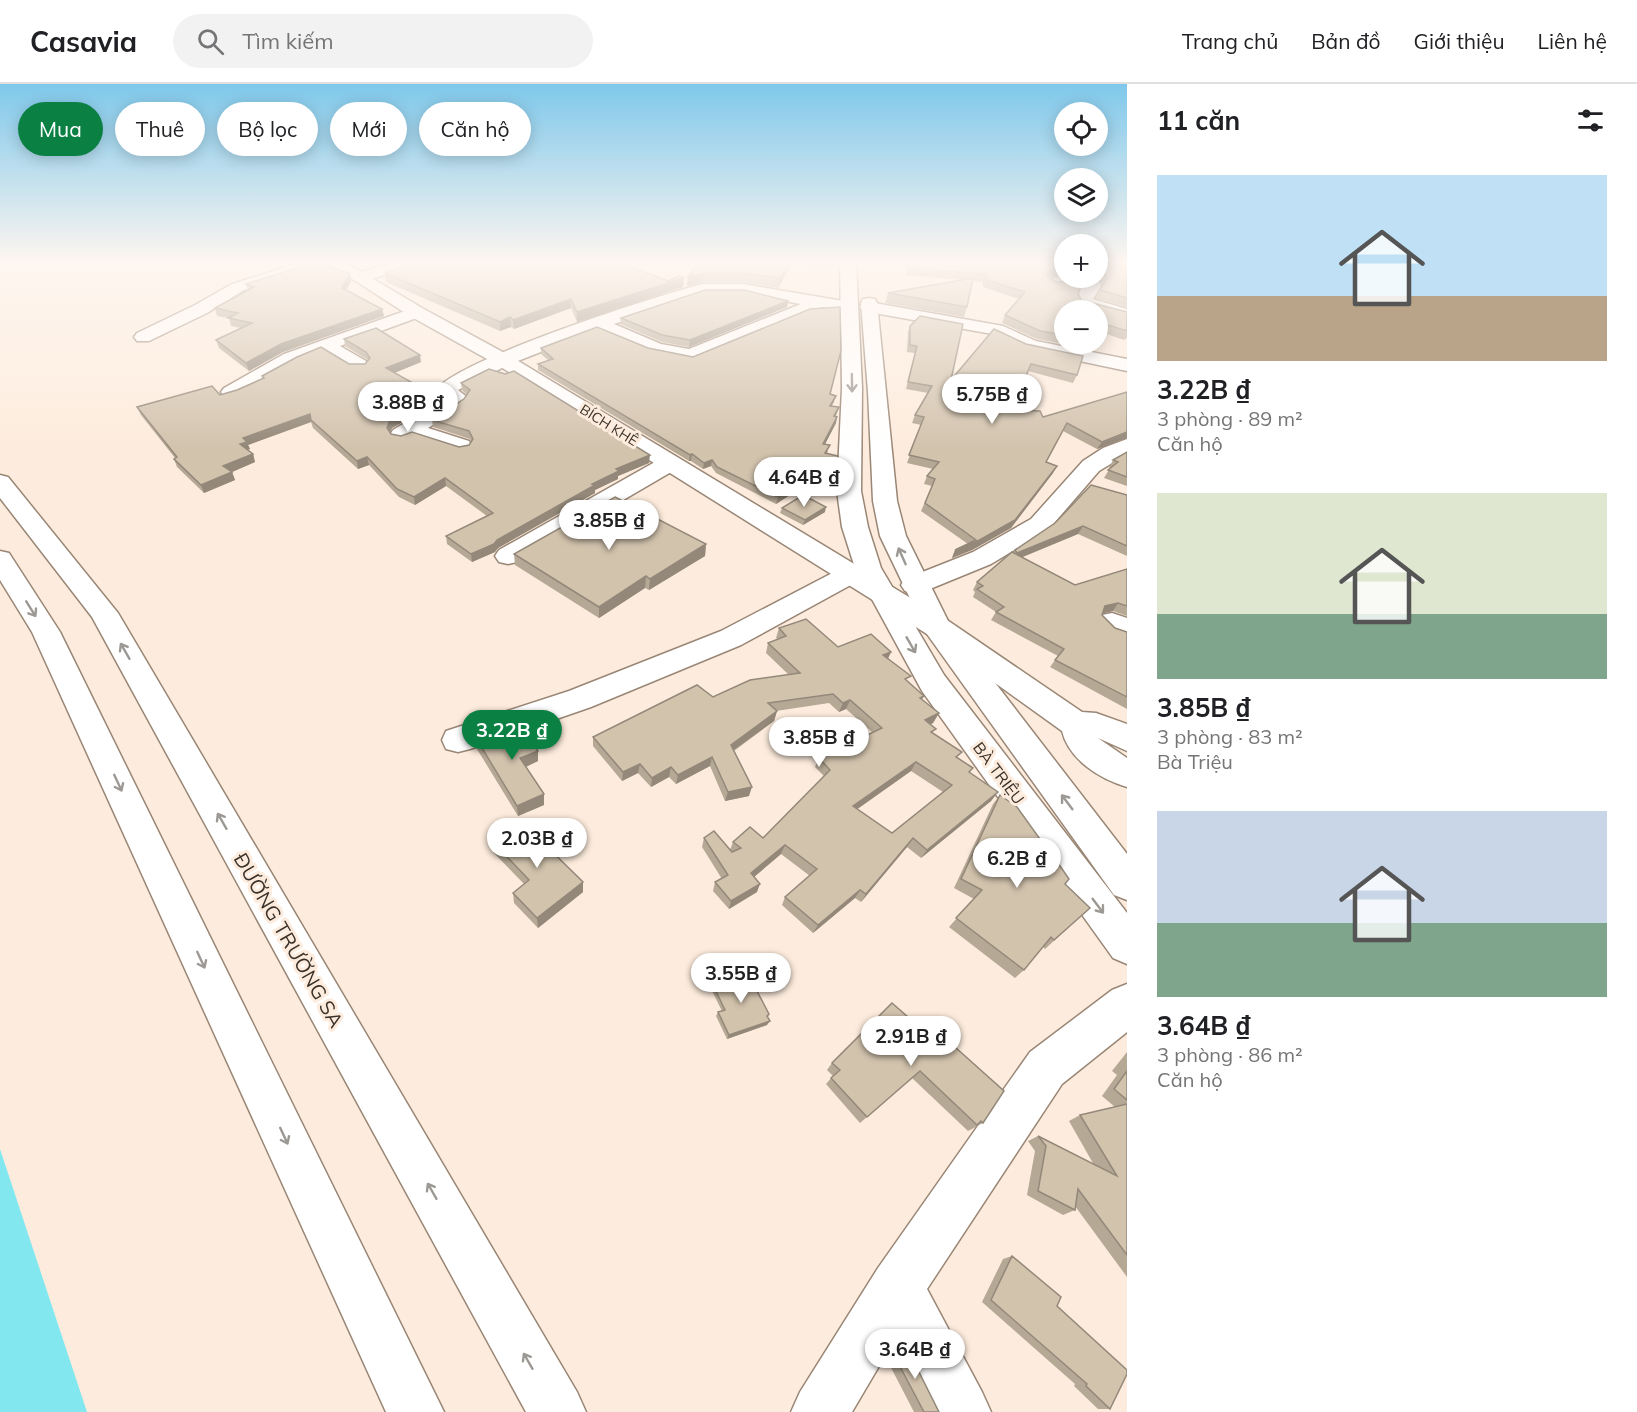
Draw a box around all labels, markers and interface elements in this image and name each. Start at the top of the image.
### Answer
search box [173,14,593,68]
text: Casavia [30,24,137,59]
icon: search [194,25,227,58]
text: Tìm kiếm [242,27,334,55]
text: Trang chủ [1182,28,1278,54]
text: Bản đồ [1311,28,1381,54]
text: Giới thiệu [1414,28,1505,54]
text: Liên hệ [1538,28,1607,54]
chip: Mua [18,102,103,156]
chip: Thuê [115,102,205,156]
chip: Bộ lọc [217,102,318,156]
chip: Mới [330,102,407,156]
chip: Căn hộ [419,102,531,156]
map controls [1054,102,1108,354]
button: locate [1054,102,1108,156]
text: 11 căn [1157,104,1240,137]
icon: filters [1574,104,1607,137]
button: layers [1054,168,1108,222]
icon: home [1328,214,1436,322]
button: + [1054,234,1108,288]
button: − [1054,300,1108,354]
one-way arrow [846,373,858,393]
text: 3.22B ₫ [1157,373,1251,406]
pin: 5.75B ₫ [937,374,1047,425]
text: 5.75B ₫ [956,381,1028,406]
pin: 3.88B ₫ [353,382,463,433]
text: 3.88B ₫ [372,389,444,414]
street label: BÍCH KHÊ [577,400,641,450]
text: 3 phòng · 89 m² [1157,406,1303,431]
text: Căn hộ [1157,431,1223,456]
pin: 4.64B ₫ [749,457,859,508]
text: 4.64B ₫ [768,464,840,489]
pin: 3.85B ₫ [554,500,664,551]
text: 3.85B ₫ [573,507,645,532]
icon: home [1328,532,1436,640]
one-way arrow [896,547,907,565]
one-way arrow [26,600,38,617]
one-way arrow [905,636,917,653]
one-way arrow [119,643,131,660]
text: 3.85B ₫ [1157,691,1251,724]
pin: 3.22B ₫ [457,710,567,761]
text: 3.22B ₫ [476,717,548,742]
pin: 3.85B ₫ [764,717,874,768]
text: 3.85B ₫ [783,724,855,749]
text: 3 phòng · 83 m² [1157,724,1303,749]
street label: BÀ TRIỆU [969,738,1029,808]
text: Bà Triệu [1157,749,1233,774]
one-way arrow [112,774,124,792]
one-way arrow [1061,795,1073,811]
one-way arrow [215,813,227,830]
pin: 2.03B ₫ [482,818,592,869]
text: 2.03B ₫ [501,825,573,850]
pin: 6.2B ₫ [968,838,1066,889]
text: 6.2B ₫ [987,845,1047,870]
street label: ĐƯỜNG TRƯỜNG SA [229,848,349,1032]
icon: home [1328,850,1436,958]
one-way arrow [1091,897,1104,913]
one-way arrow [195,950,207,968]
pin: 3.55B ₫ [686,953,796,1004]
text: 3.55B ₫ [705,960,777,985]
text: 3.64B ₫ [1157,1009,1251,1042]
pin: 2.91B ₫ [856,1016,966,1067]
text: 2.91B ₫ [875,1023,947,1048]
text: 3 phòng · 86 m² [1157,1042,1303,1067]
text: Căn hộ [1157,1067,1223,1092]
one-way arrow [279,1127,291,1145]
one-way arrow [425,1183,437,1200]
pin: 3.64B ₫ [860,1329,970,1380]
text: 3.64B ₫ [879,1336,951,1361]
one-way arrow [522,1353,534,1370]

